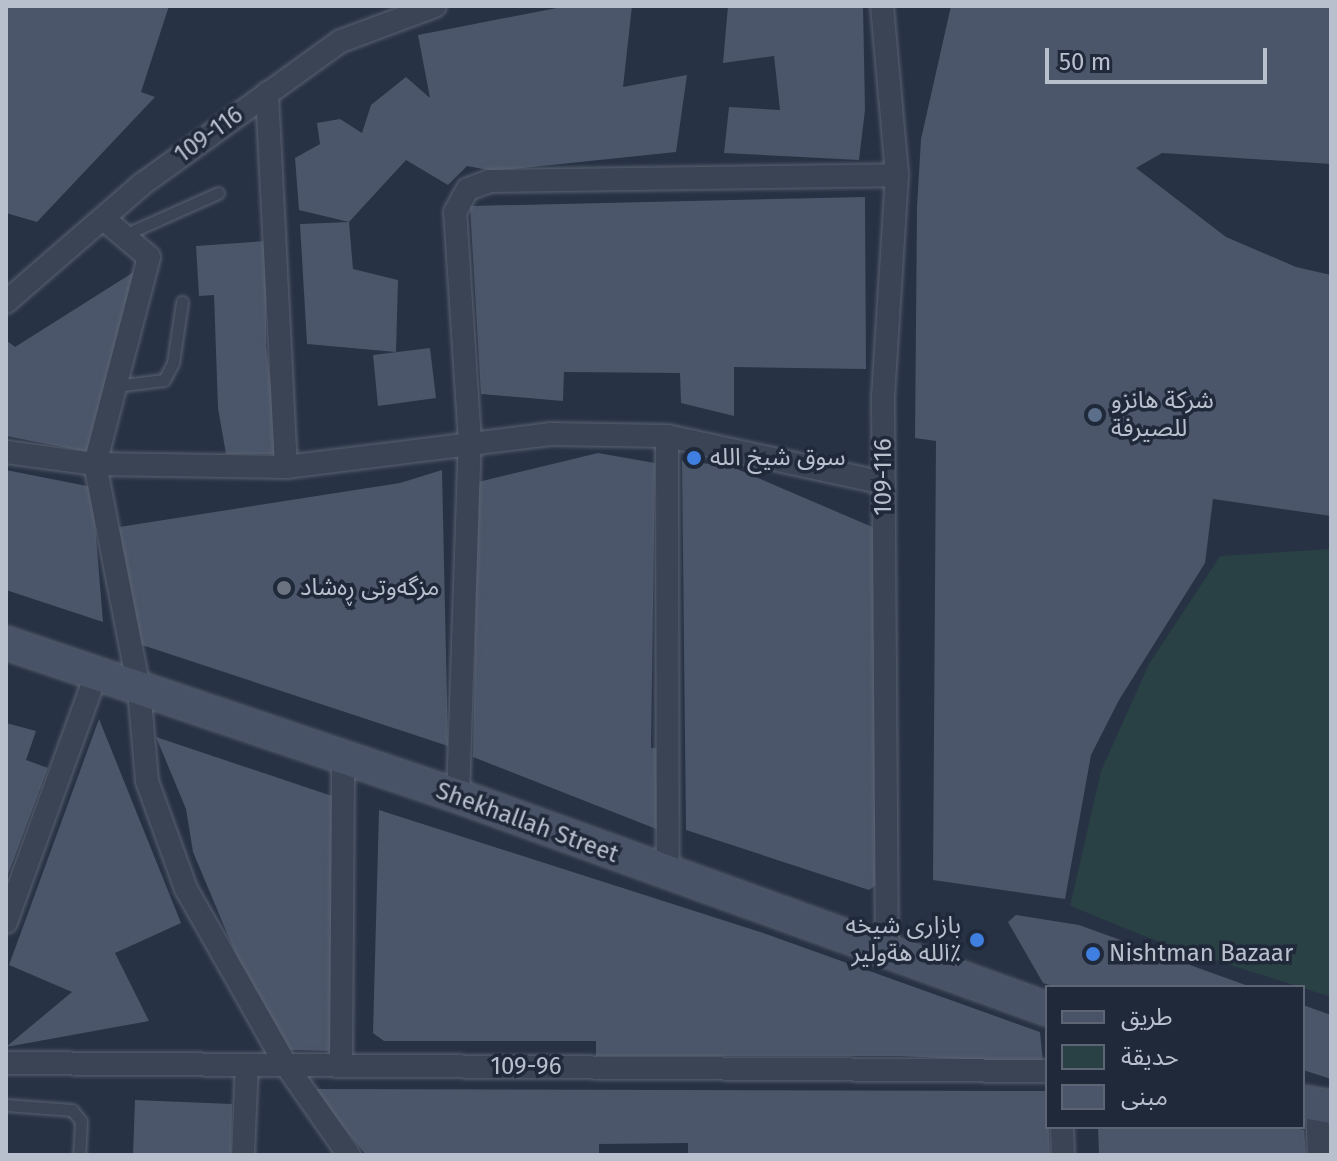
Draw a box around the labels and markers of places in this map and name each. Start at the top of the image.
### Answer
place label: شركة هانزو للصيرفة [1111,387,1214,443]
marker: شركة هانزو للصيرفة [1086,406,1104,424]
place label: سوق شيخ الله [710,444,846,472]
marker: سوق شيخ الله [685,449,703,467]
place label: مزگەوتی ڕەشاد [300,574,439,602]
marker: مزگەوتی ڕەشاد [275,579,293,597]
place label: بازاری شیخه الله هةولیر٪ [846,912,961,968]
marker: بازاری شیخه الله هةولیر٪ [968,931,986,949]
place label: Nishtman Bazaar [1109,940,1293,968]
marker: Nishtman Bazaar [1084,945,1102,963]

